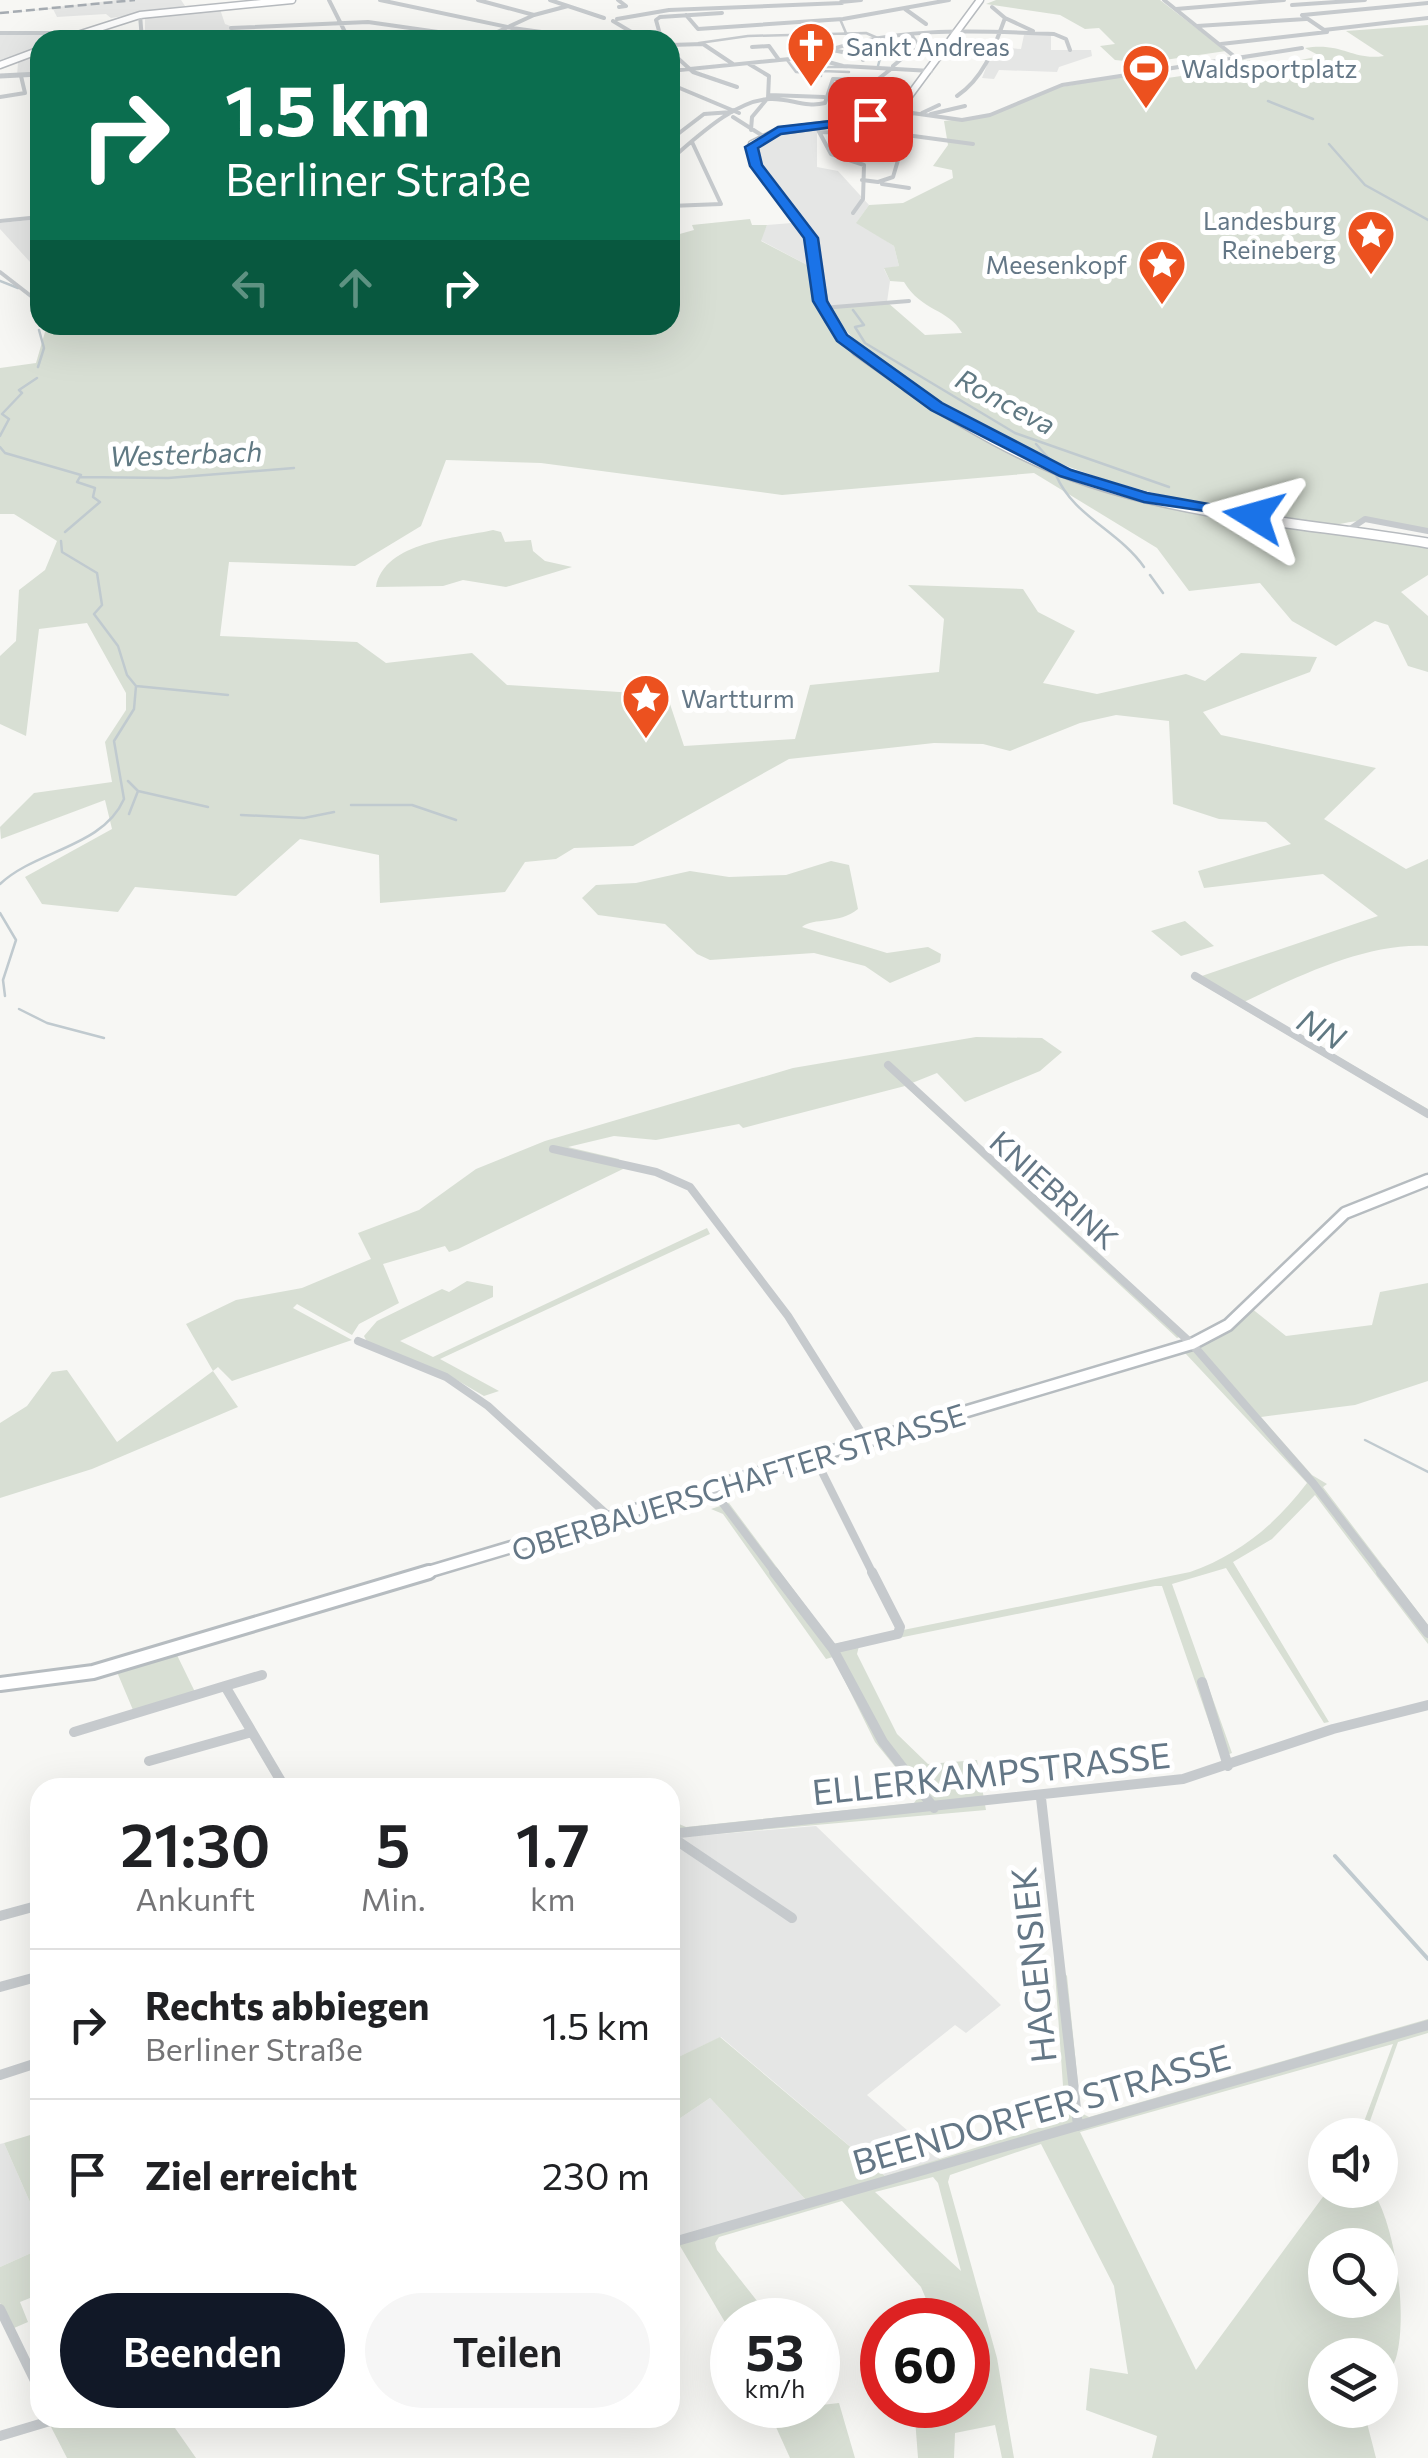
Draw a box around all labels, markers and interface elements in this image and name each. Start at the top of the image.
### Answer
church icon: Sankt Andreas [785,20,837,88]
place label: Sankt Andreas [846,31,1010,61]
sports icon: Waldsportplatz [1120,42,1172,110]
place label: Waldsportplatz [1181,53,1357,83]
text: 1.5 km [225,65,431,150]
icon: right [60,70,190,200]
pin [828,77,913,162]
icon: arrive [843,92,898,147]
text: Berliner Straße [225,150,531,205]
place label: Landesburg Reineberg [1203,205,1336,264]
place icon: Landesburg Reineberg [1345,208,1397,276]
place icon: Meesenkopf [1136,238,1188,306]
place label: Meesenkopf [985,249,1127,279]
icon: left [223,260,278,315]
icon: ahead [328,260,383,315]
icon: right [433,260,488,315]
water label: Ronceva [951,361,1061,441]
water label: Westerbach [109,433,263,473]
position arrow [1202,464,1306,568]
place icon: Wartturm [620,672,672,740]
place label: Wartturm [681,683,795,713]
water label: NN [1291,999,1354,1058]
street label: KNIEBRINK [983,1122,1127,1256]
street label: OBERBAUERSCHAFTER STRASSE [507,1394,969,1568]
street label: ELLERKAMPSTRASSE [810,1732,1172,1812]
text: 21:30 [120,1806,270,1879]
text: 5 [376,1806,411,1879]
text: 1.7 [516,1806,590,1879]
street label: HAGENSIEK [1000,1865,1064,2065]
text: Ankunft [135,1878,255,1918]
text: Min. [361,1878,425,1918]
text: km [530,1878,575,1918]
text: Rechts abbiegen [145,1981,429,2028]
icon: right [60,1997,115,2052]
text: 1.5 km [542,2001,650,2048]
text: Berliner Straße [145,2028,363,2068]
street label: BEENDORFER STRASSE [847,2033,1235,2183]
map controls [1308,2118,1398,2428]
button: sound [1308,2118,1398,2208]
icon: arrive [60,2147,115,2202]
text: Ziel erreicht [145,2151,357,2198]
text: 230 m [542,2151,650,2198]
button: search [1308,2228,1398,2318]
button: Beenden [60,2293,345,2408]
button: Teilen [365,2293,650,2408]
speed limit sign: 60 [860,2298,990,2428]
text: 53 [746,2320,804,2381]
button: layers [1308,2338,1398,2428]
text: km/h [745,2373,805,2403]

